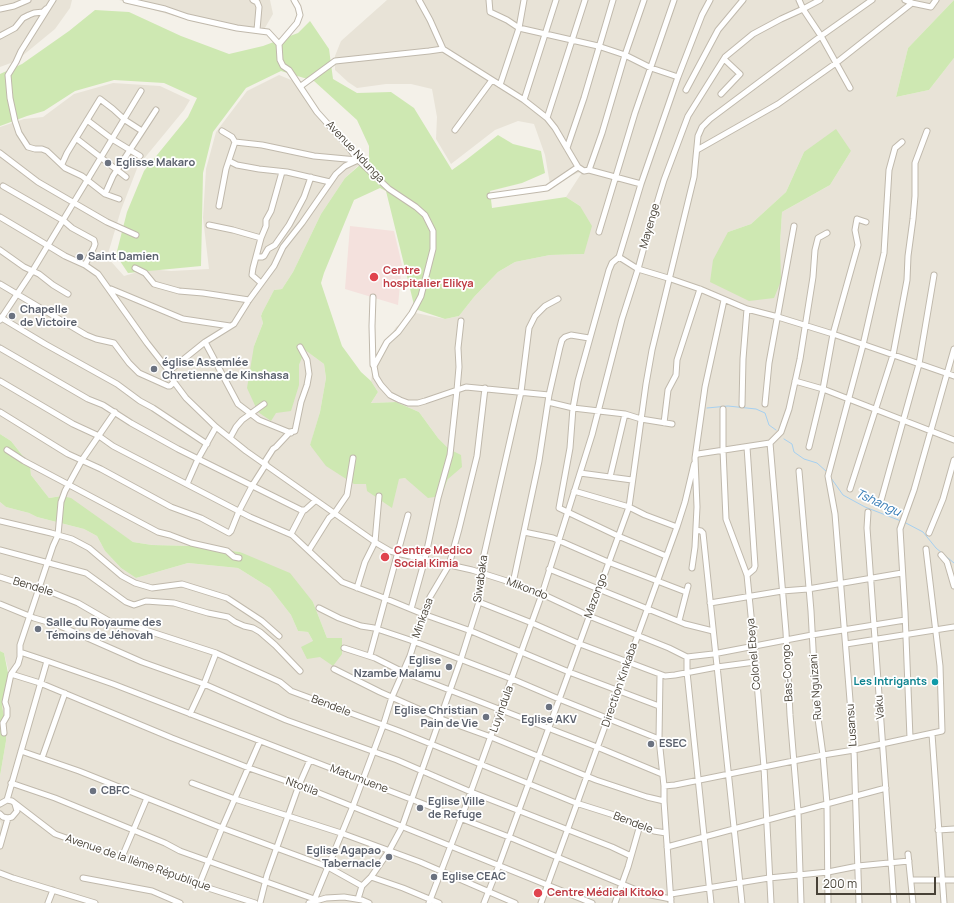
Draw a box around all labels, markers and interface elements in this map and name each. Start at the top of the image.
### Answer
street label: Avenue Ndunga [323,118,387,186]
place label: Eglisse Makaro [116,156,195,170]
marker: Eglisse Makaro [103,158,113,168]
street label: Mayenge [637,202,663,250]
place label: Saint Damien [88,250,159,264]
marker: Saint Damien [75,252,85,262]
place label: Centre hospitalier Elikya [383,264,474,290]
marker: Centre hospitalier Elikya [368,271,380,283]
place label: Chapelle de Victoire [20,303,77,329]
marker: Chapelle de Victoire [7,311,17,321]
place label: église Assemlée Chretienne de Kinshasa [162,356,289,382]
marker: église Assemlée Chretienne de Kinshasa [149,364,159,374]
water label: Tshangu [853,486,903,520]
place label: Centre Medico Social Kimia [394,544,472,570]
marker: Centre Medico Social Kimia [379,551,391,563]
street label: Siwabaka [471,554,491,604]
street label: Mazongo [582,572,610,620]
street label: Bendele [11,575,55,599]
street label: Mikondo [504,575,550,603]
street label: Minkasa [410,596,436,640]
place label: Salle du Royaume des Témoins de Jéhovah [46,616,161,642]
street label: Colonel Ebeya [744,618,764,690]
marker: Salle du Royaume des Témoins de Jéhovah [33,624,43,634]
street label: Direction Kinkaba [599,641,641,729]
street label: Bas-Congo [780,644,796,702]
place label: Eglise Nzambe Malamu [354,654,441,680]
street label: Rue Nguizani [807,654,825,720]
marker: Eglise Nzambe Malamu [444,662,454,672]
place label: Les Intrigants [853,675,927,689]
marker: Les Intrigants [930,677,940,687]
street label: Luyindula [487,684,517,734]
street label: Bendele [309,692,353,720]
street label: Vaku [873,694,887,720]
marker: Eglise AKV [544,702,554,712]
street label: Lusansu [844,703,860,747]
place label: Eglise Christian Pain de Vie [394,704,478,730]
marker: Eglise Christian Pain de Vie [481,712,491,722]
place label: Eglise AKV [521,713,577,727]
place label: ESEC [659,737,687,751]
marker: ESEC [646,739,656,749]
street label: Matumuene [328,762,390,796]
street label: Ntotila [284,775,320,799]
place label: CBFC [101,784,130,798]
marker: CBFC [88,786,98,796]
place label: Eglise Ville de Refuge [428,795,485,821]
marker: Eglise Ville de Refuge [415,803,425,813]
street label: Bendele [611,809,655,837]
street label: Avenue de la IIème République [64,832,212,894]
place label: Eglise Agapao Tabernacle [306,844,381,870]
marker: Eglise Agapao Tabernacle [384,852,394,862]
scale bar [818,869,938,895]
place label: Eglise CEAC [442,870,506,884]
marker: Eglise CEAC [429,872,439,882]
text: 200 m [823,875,857,892]
place label: Centre Médical Kitoko [547,886,664,900]
marker: Centre Médical Kitoko [532,887,544,899]

